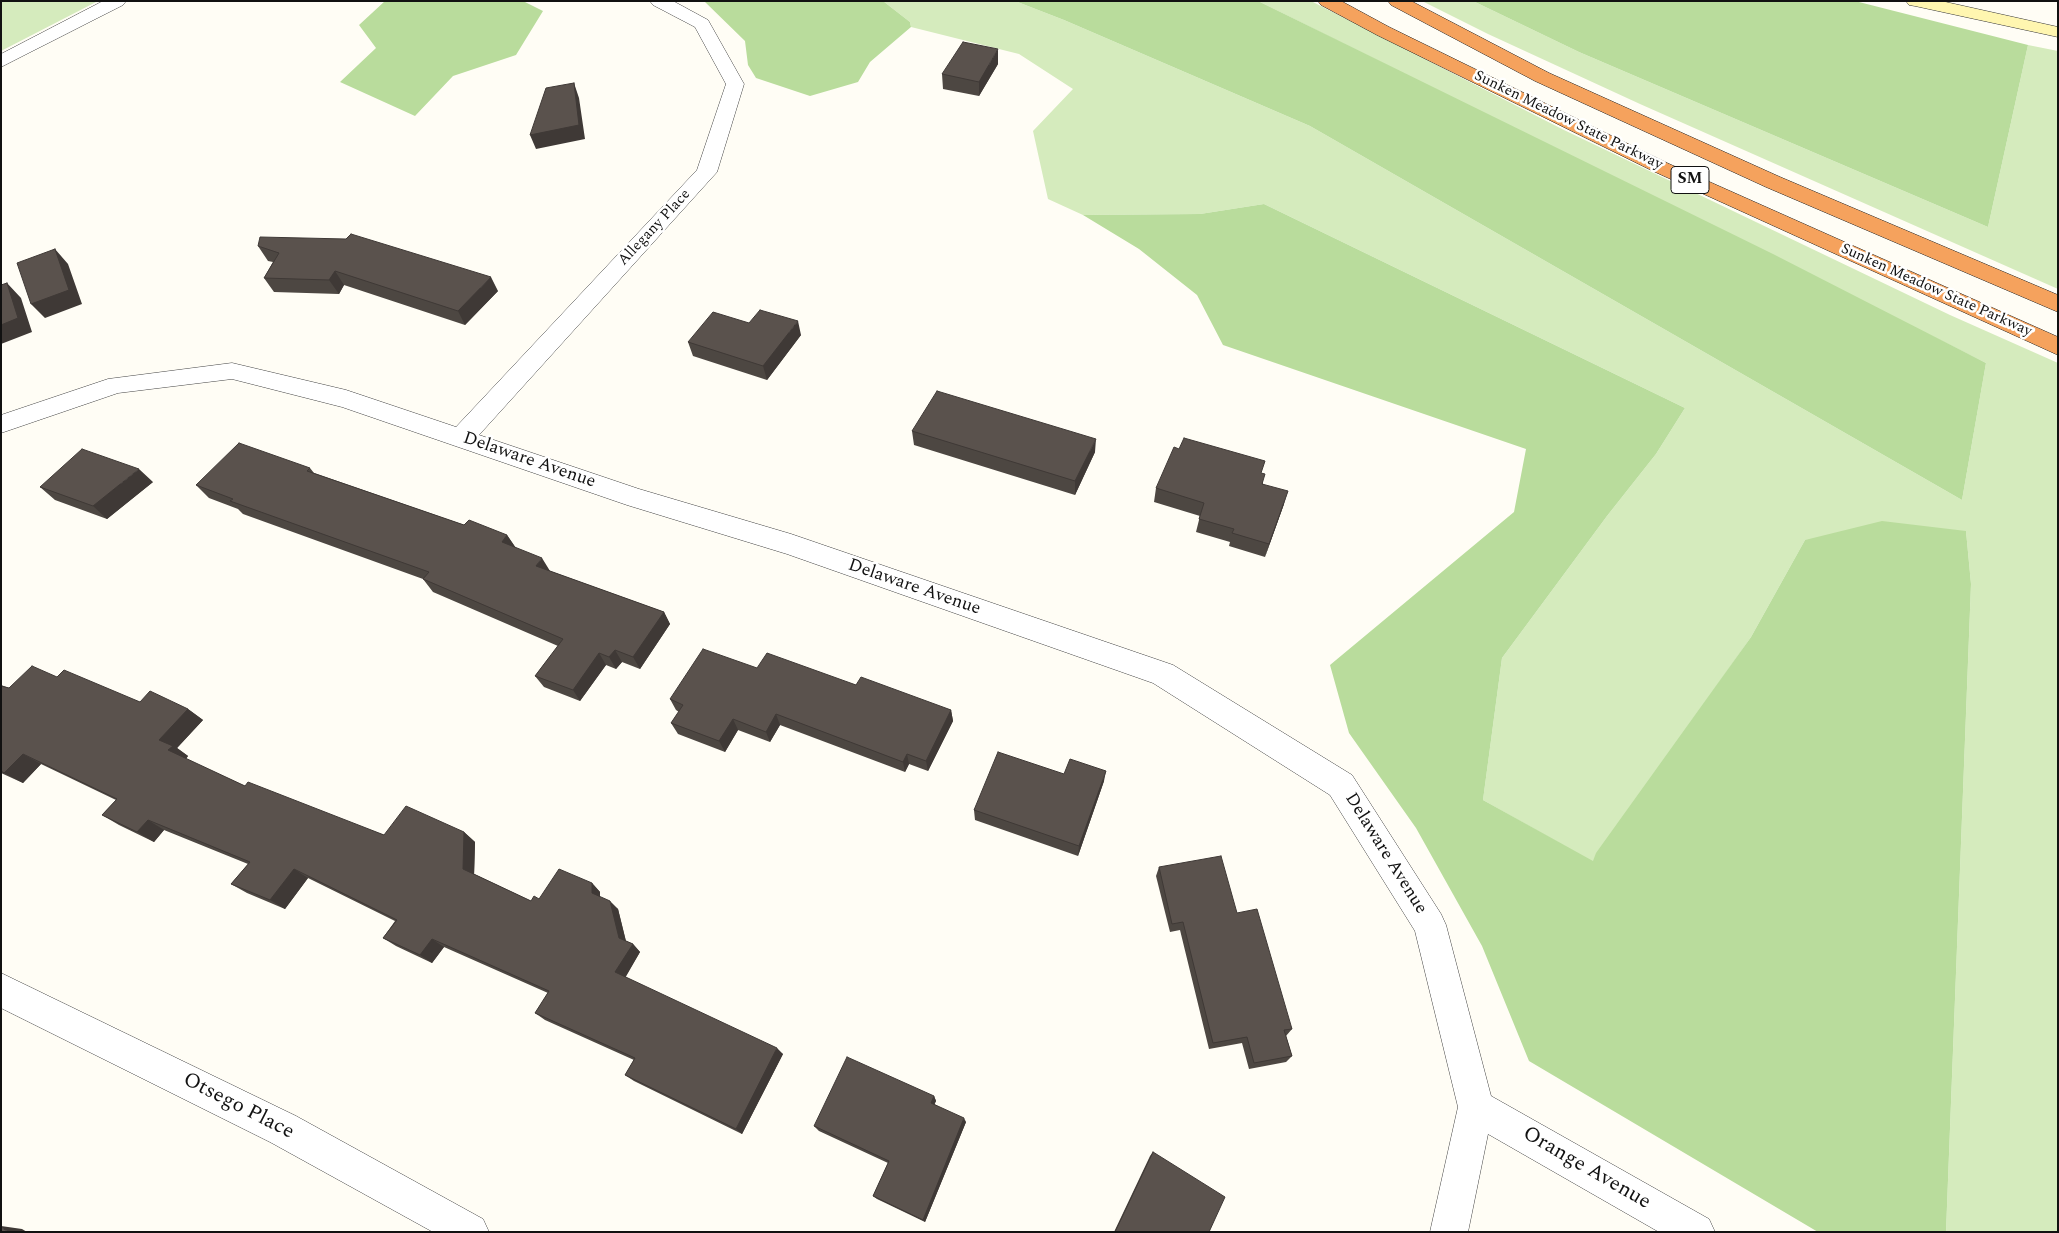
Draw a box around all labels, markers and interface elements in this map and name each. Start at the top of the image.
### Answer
street label: Sunken Meadow State Parkway [1471,67,1665,175]
road number: SM [1671,166,1709,194]
street label: Allegany Place [615,186,695,270]
street label: Sunken Meadow State Parkway [1838,241,2034,341]
street label: Delaware Avenue [460,428,598,494]
street label: Delaware Avenue [845,555,983,621]
street label: Delaware Avenue [1339,789,1431,919]
street label: Otsego Place [178,1068,298,1146]
street label: Orange Avenue [1517,1122,1655,1216]

